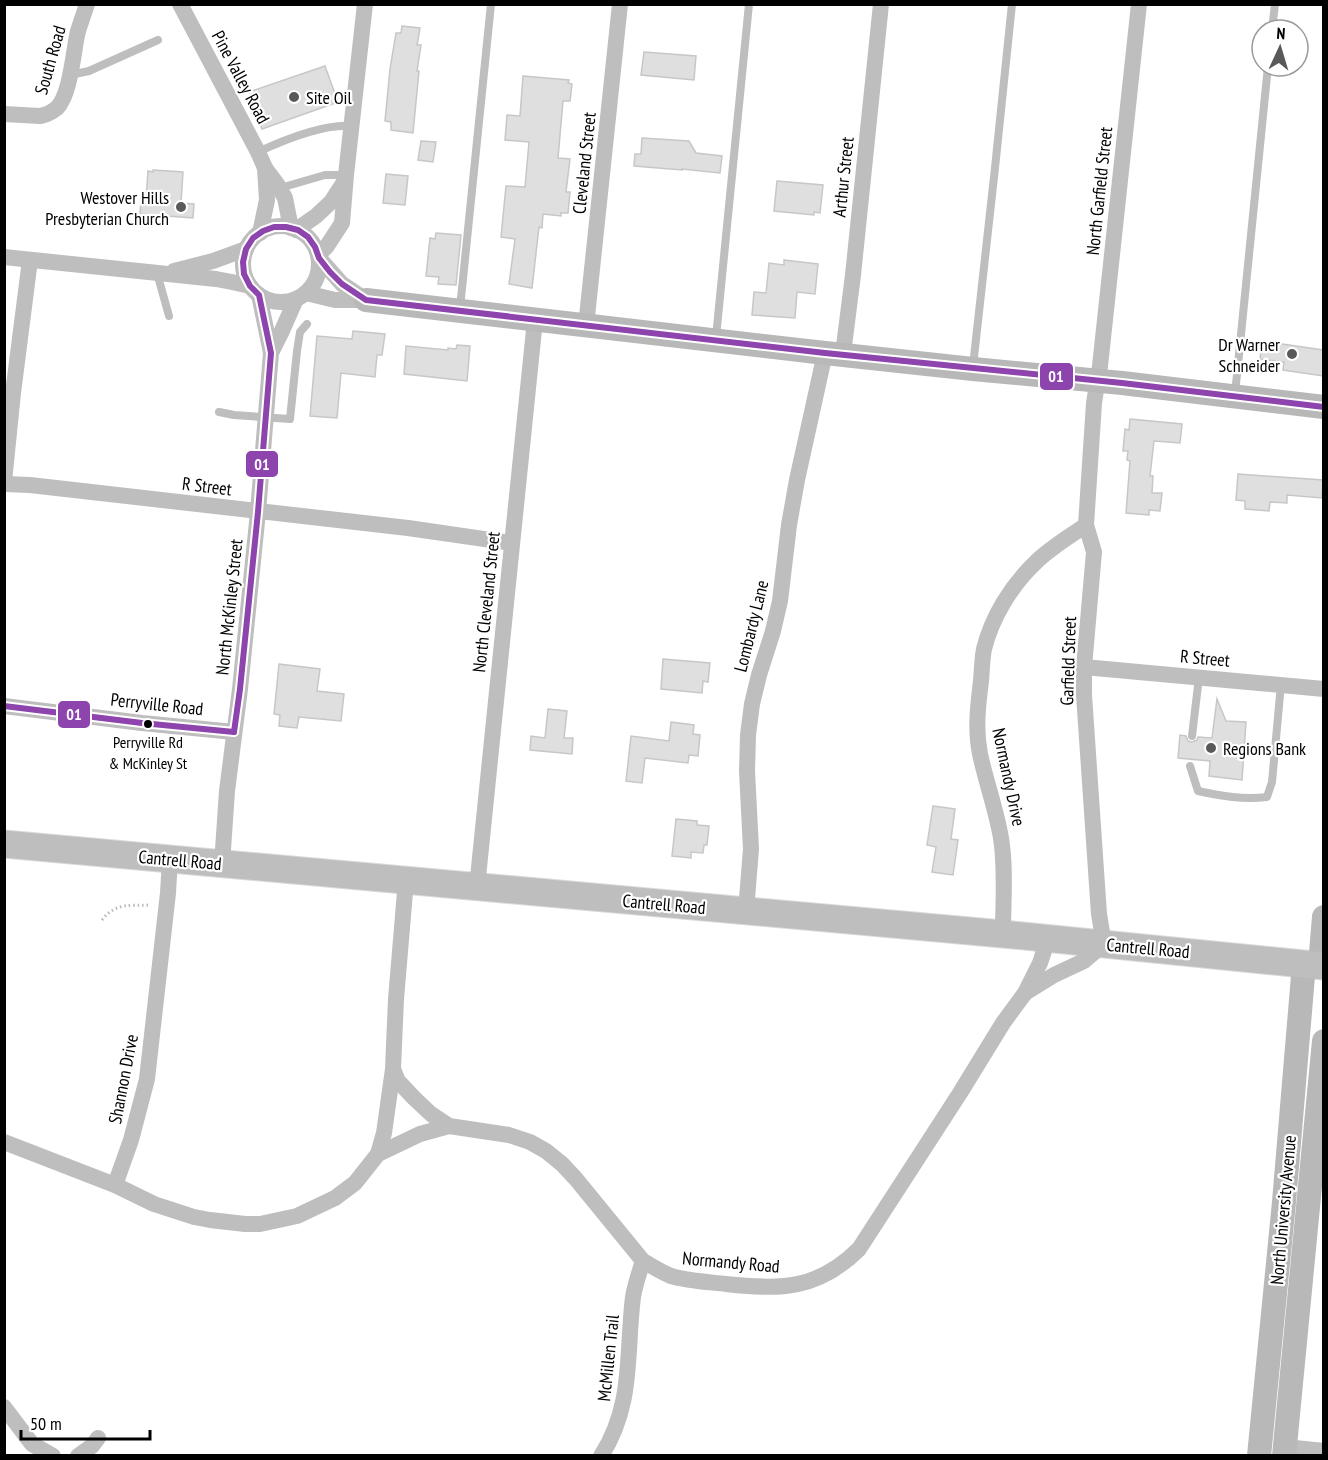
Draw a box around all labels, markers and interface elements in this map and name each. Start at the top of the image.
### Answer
north arrow [1250,18,1310,78]
street label: South Road [29,23,71,97]
text: N [1276,23,1286,43]
street label: Pine Valley Road [207,27,275,127]
place label: Site Oil [306,86,352,109]
marker: Site Oil [287,90,301,104]
street label: Cleveland Street [567,111,601,215]
street label: North Garfield Street [1081,126,1117,256]
street label: Arthur Street [827,136,859,218]
place label: Westover Hills Presbyterian Church [45,186,169,230]
marker: Westover Hills Presbyterian Church [174,200,188,214]
place label: Dr Warner Schneider [1218,333,1280,377]
marker: Dr Warner Schneider [1285,347,1299,361]
line badge: 01 [1039,362,1074,391]
text: 01 [1048,366,1064,386]
line badge: 01 [245,450,279,478]
text: 01 [254,454,270,474]
street label: R Street [181,472,233,500]
street label: North Cleveland Street [467,530,505,674]
street label: North McKinley Street [210,538,248,676]
street label: Lombardy Lane [729,578,773,674]
street label: Garfield Street [1055,616,1081,706]
street label: R Street [1179,644,1231,672]
street label: Perryville Road [109,688,205,720]
line badge: 01 [57,700,91,729]
text: 01 [66,704,82,724]
marker: Perryville Rd & McKinley St [142,718,154,730]
street label: Normandy Drive [987,726,1031,828]
place label: Perryville Rd & McKinley St [109,732,188,773]
place label: Regions Bank [1223,737,1306,760]
marker: Regions Bank [1204,741,1218,755]
street label: Cantrell Road [137,845,223,875]
street label: Cantrell Road [621,889,707,919]
street label: Cantrell Road [1105,933,1191,963]
street label: Shannon Drive [103,1032,143,1126]
street label: North University Avenue [1265,1134,1301,1286]
street label: Normandy Road [681,1246,781,1278]
street label: McMillen Trail [592,1313,624,1403]
scale bar [21,1403,150,1441]
text: 50 m [30,1412,62,1435]

